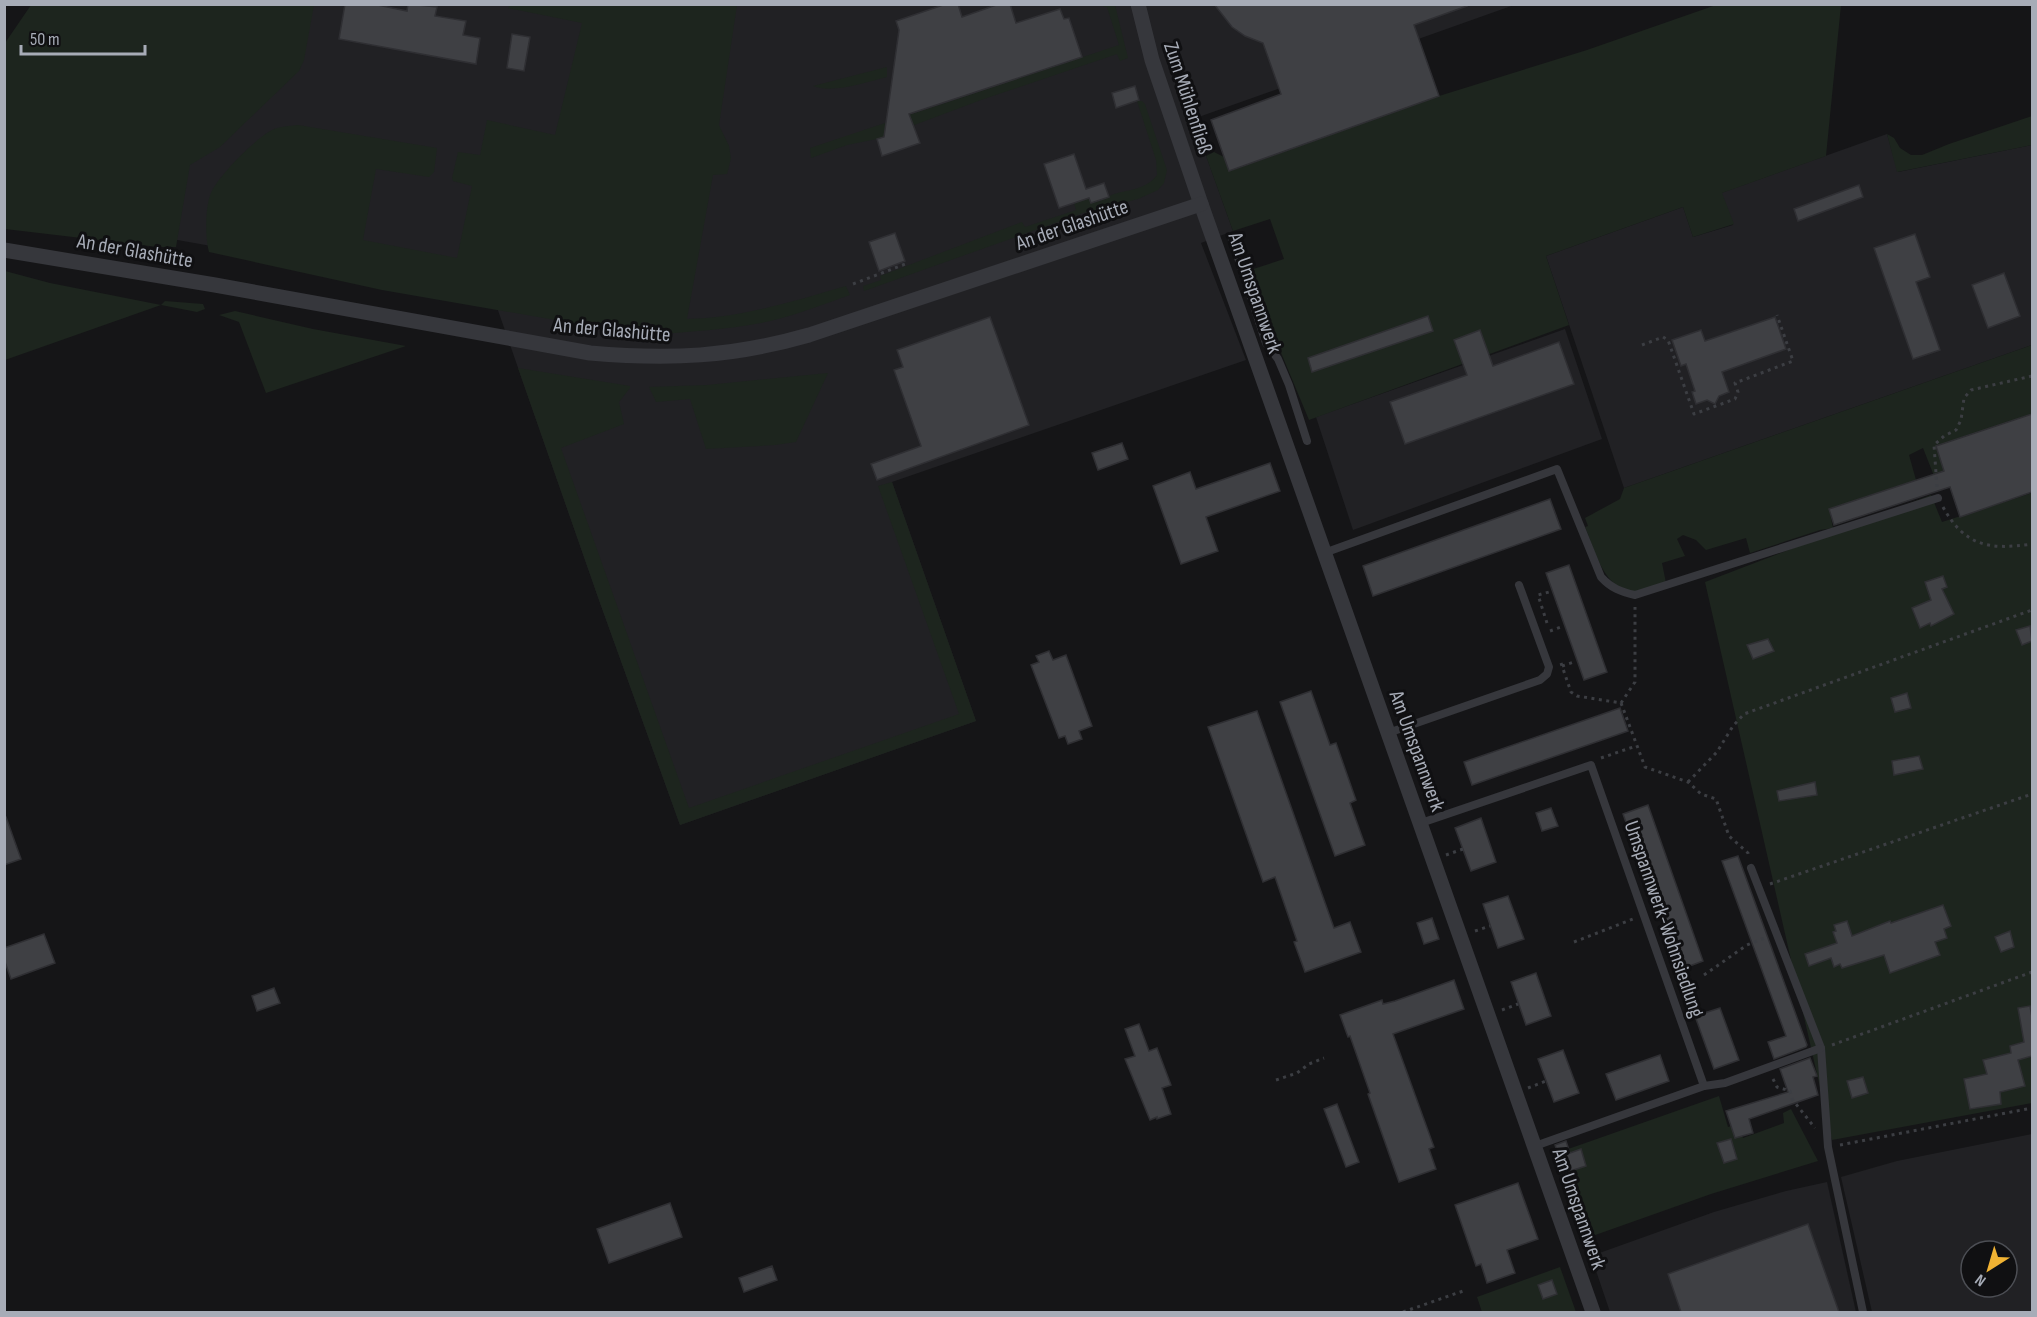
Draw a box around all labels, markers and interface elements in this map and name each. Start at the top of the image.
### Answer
scale bar [21,18,146,56]
text: 50 m [30,29,60,50]
street label: Zum Mühlenfließ [1158,39,1218,157]
street label: An der Glashütte [1012,194,1131,256]
street label: An der Glashütte [74,228,195,273]
street label: Am Umspannwerk [1222,228,1287,357]
street label: An der Glashütte [552,312,671,348]
street label: Am Umspannwerk [1383,686,1450,815]
street label: Umspannwerk-Wohnsiedlung [1619,817,1709,1021]
street label: Am Umspannwerk [1546,1144,1611,1273]
north arrow [1959,1239,2019,1299]
text: N [1972,1270,1990,1290]

